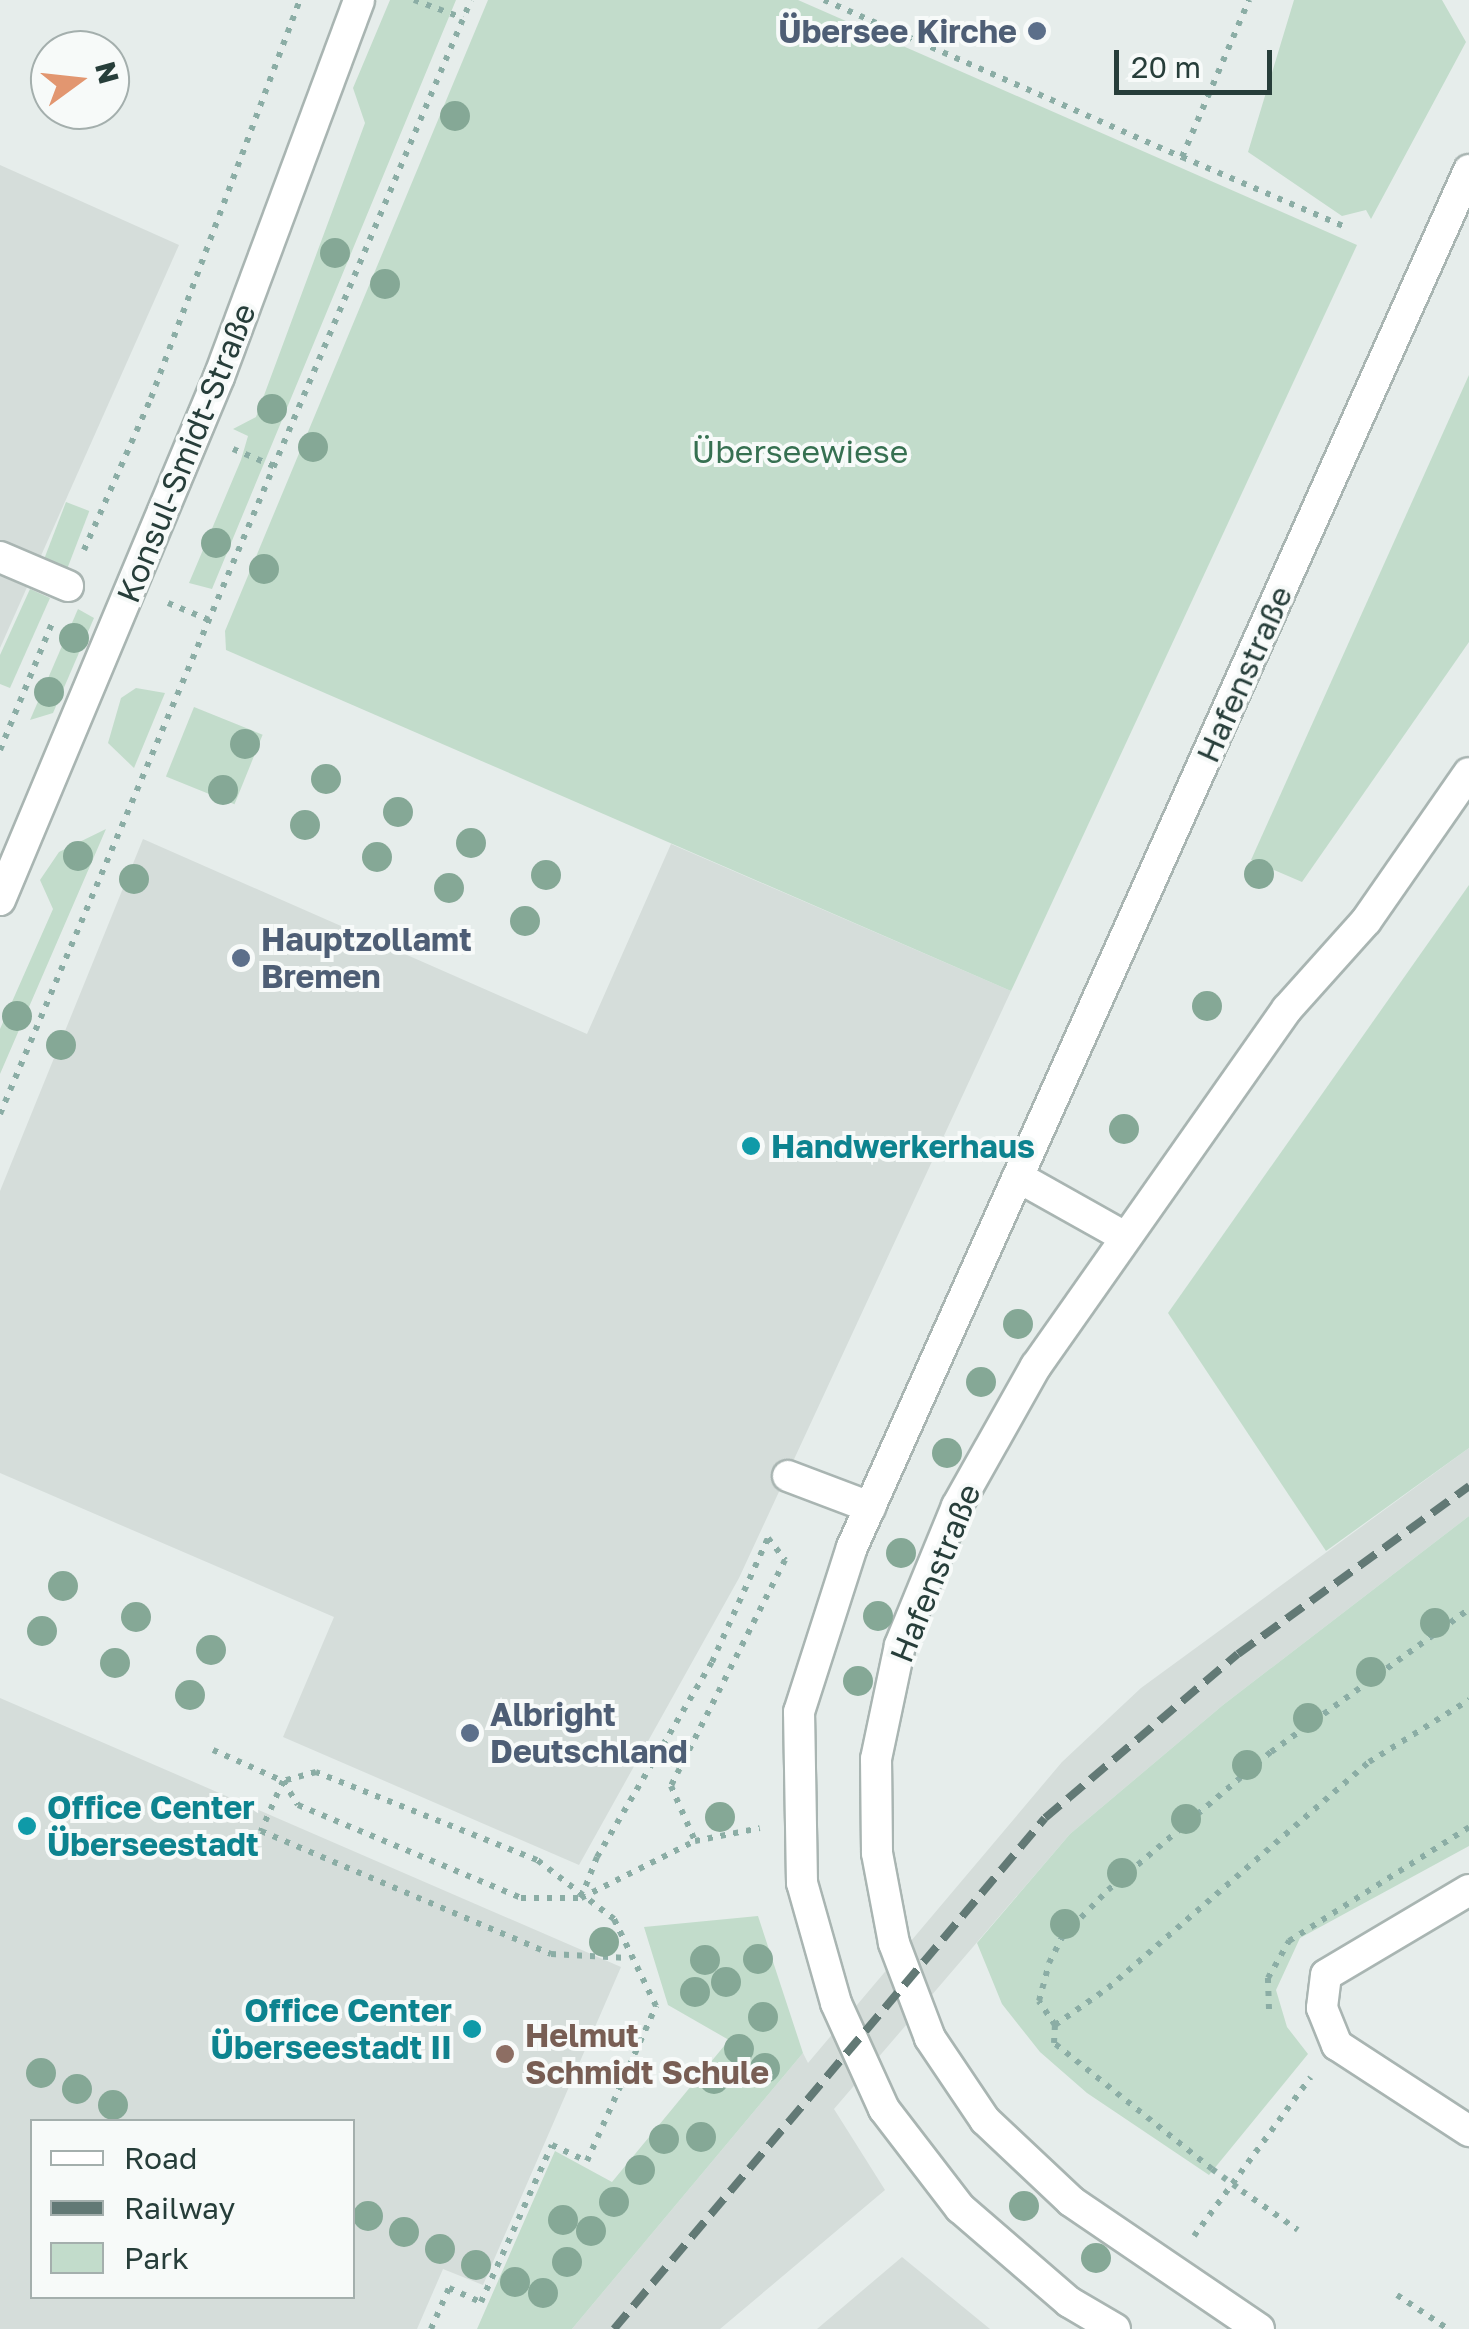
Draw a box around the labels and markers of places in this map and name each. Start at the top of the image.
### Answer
place label: Übersee Kirche [778,12,1017,50]
marker: Übersee Kirche [1026,20,1048,42]
place label: Hauptzollamt Bremen [261,921,472,996]
marker: Hauptzollamt Bremen [230,947,252,969]
place label: Handwerkerhaus [771,1127,1035,1165]
marker: Handwerkerhaus [740,1135,762,1157]
place label: Albright Deutschland [490,1696,688,1771]
marker: Albright Deutschland [459,1722,481,1744]
place label: Office Center Überseestadt [47,1789,259,1864]
marker: Office Center Überseestadt [16,1815,38,1837]
place label: Office Center Überseestadt II [211,1992,452,2067]
place label: Helmut Schmidt Schule [525,2017,769,2092]
marker: Office Center Überseestadt II [461,2018,483,2040]
marker: Helmut Schmidt Schule [494,2043,516,2065]

